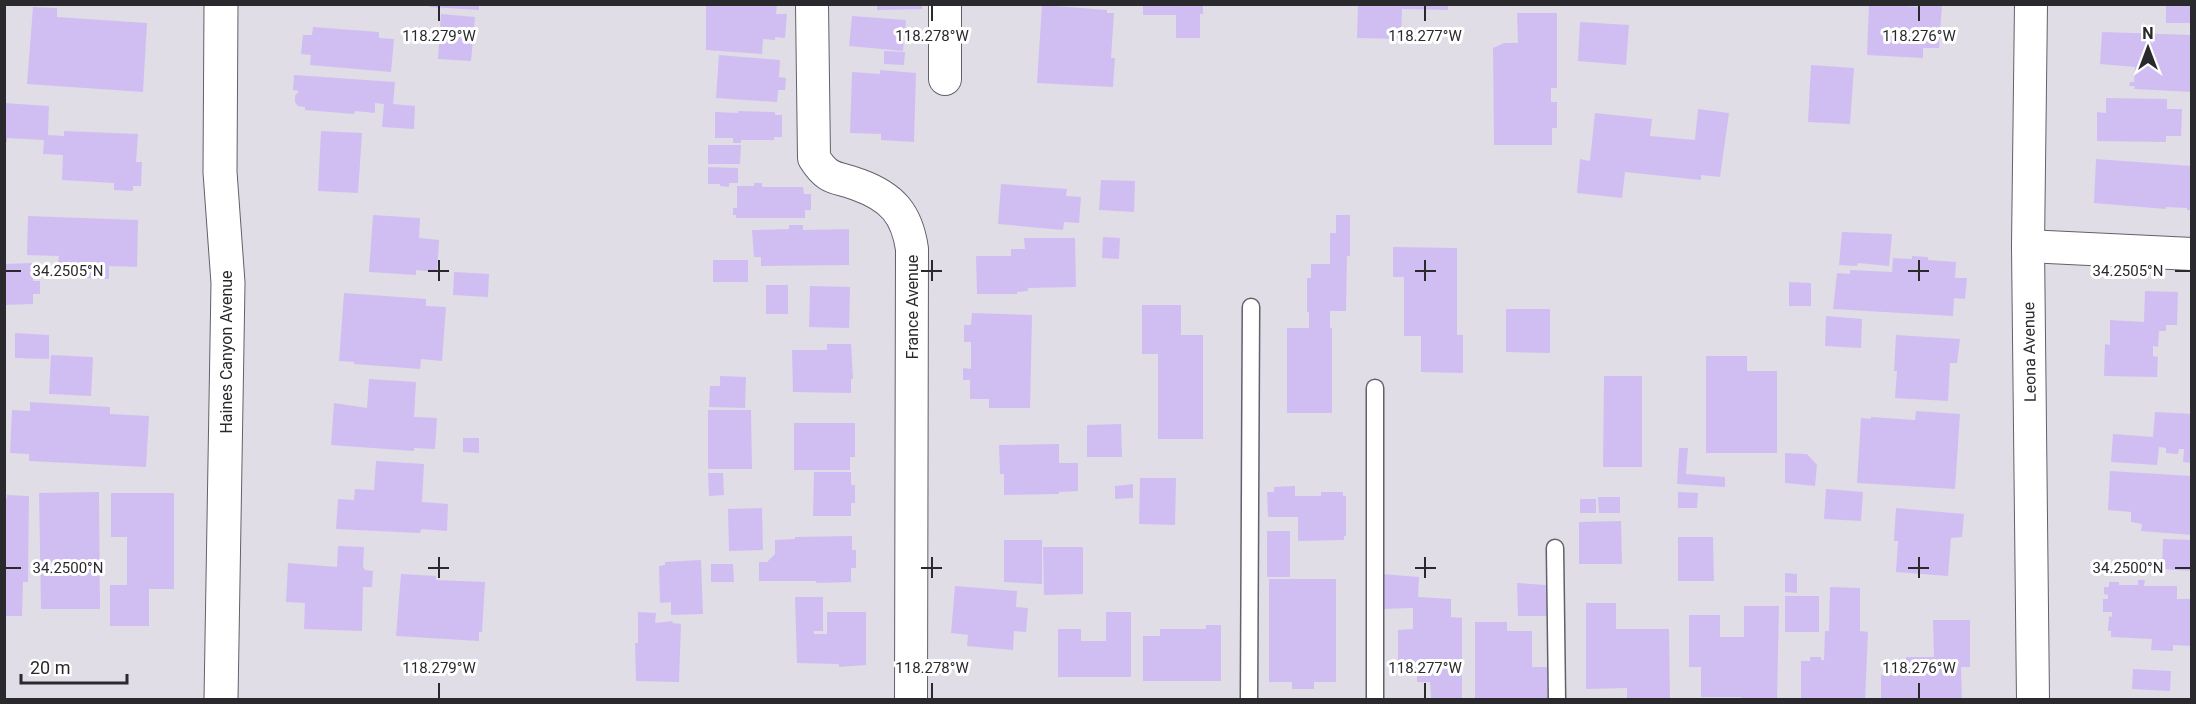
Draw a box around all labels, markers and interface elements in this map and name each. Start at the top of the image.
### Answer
north arrow [2118,18,2178,78]
text: N [2142,24,2154,43]
text: 118.279°W [402,27,476,45]
text: 118.278°W [895,27,969,45]
text: 118.277°W [1388,27,1462,45]
text: 118.276°W [1882,27,1956,45]
street label: France Avenue [903,255,922,359]
text: 34.2505°N [33,262,103,280]
text: 34.2505°N [2093,262,2163,280]
street label: Haines Canyon Avenue [217,270,236,434]
street label: Leona Avenue [2019,302,2040,402]
text: 34.2500°N [33,559,103,577]
text: 34.2500°N [2093,559,2163,577]
scale bar [21,647,128,685]
text: 20 m [30,657,70,678]
text: 118.279°W [402,659,476,677]
text: 118.278°W [895,659,969,677]
text: 118.277°W [1388,659,1462,677]
text: 118.276°W [1882,659,1956,677]

